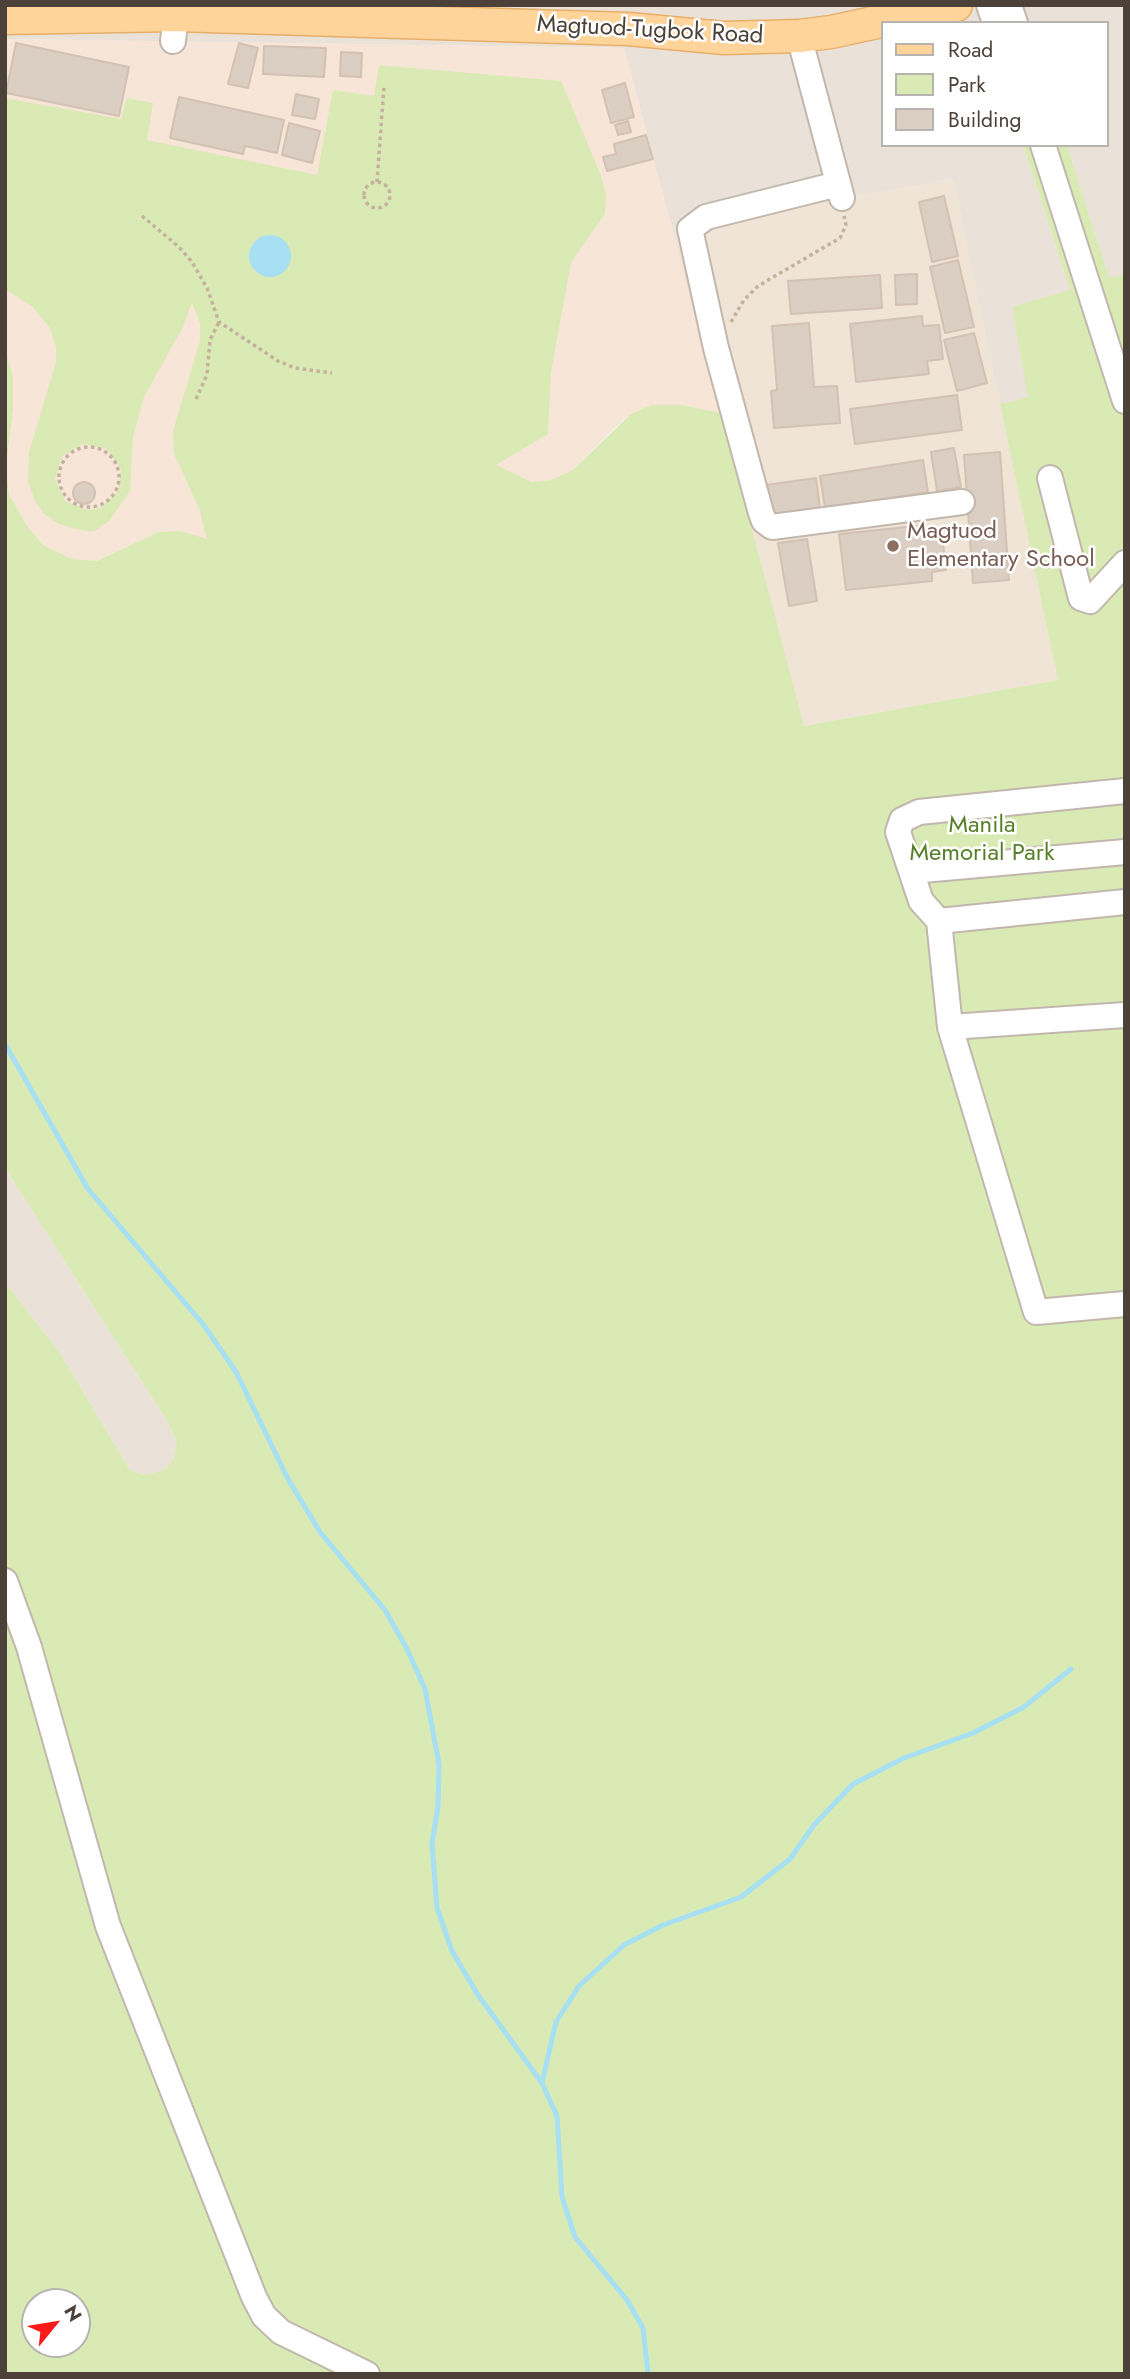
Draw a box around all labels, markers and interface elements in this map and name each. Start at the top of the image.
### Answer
street label: Magtuod-Tugbok Road [536,11,764,51]
legend [881,21,1109,147]
text: Road [948,35,993,65]
text: Park [948,70,985,100]
text: Building [948,105,1021,135]
place label: Magtuod Elementary School [907,518,1095,574]
marker: Magtuod Elementary School [885,538,901,554]
park label: Manila Memorial Park [909,812,1055,868]
north arrow [21,2288,91,2358]
text: N [57,2300,88,2327]

